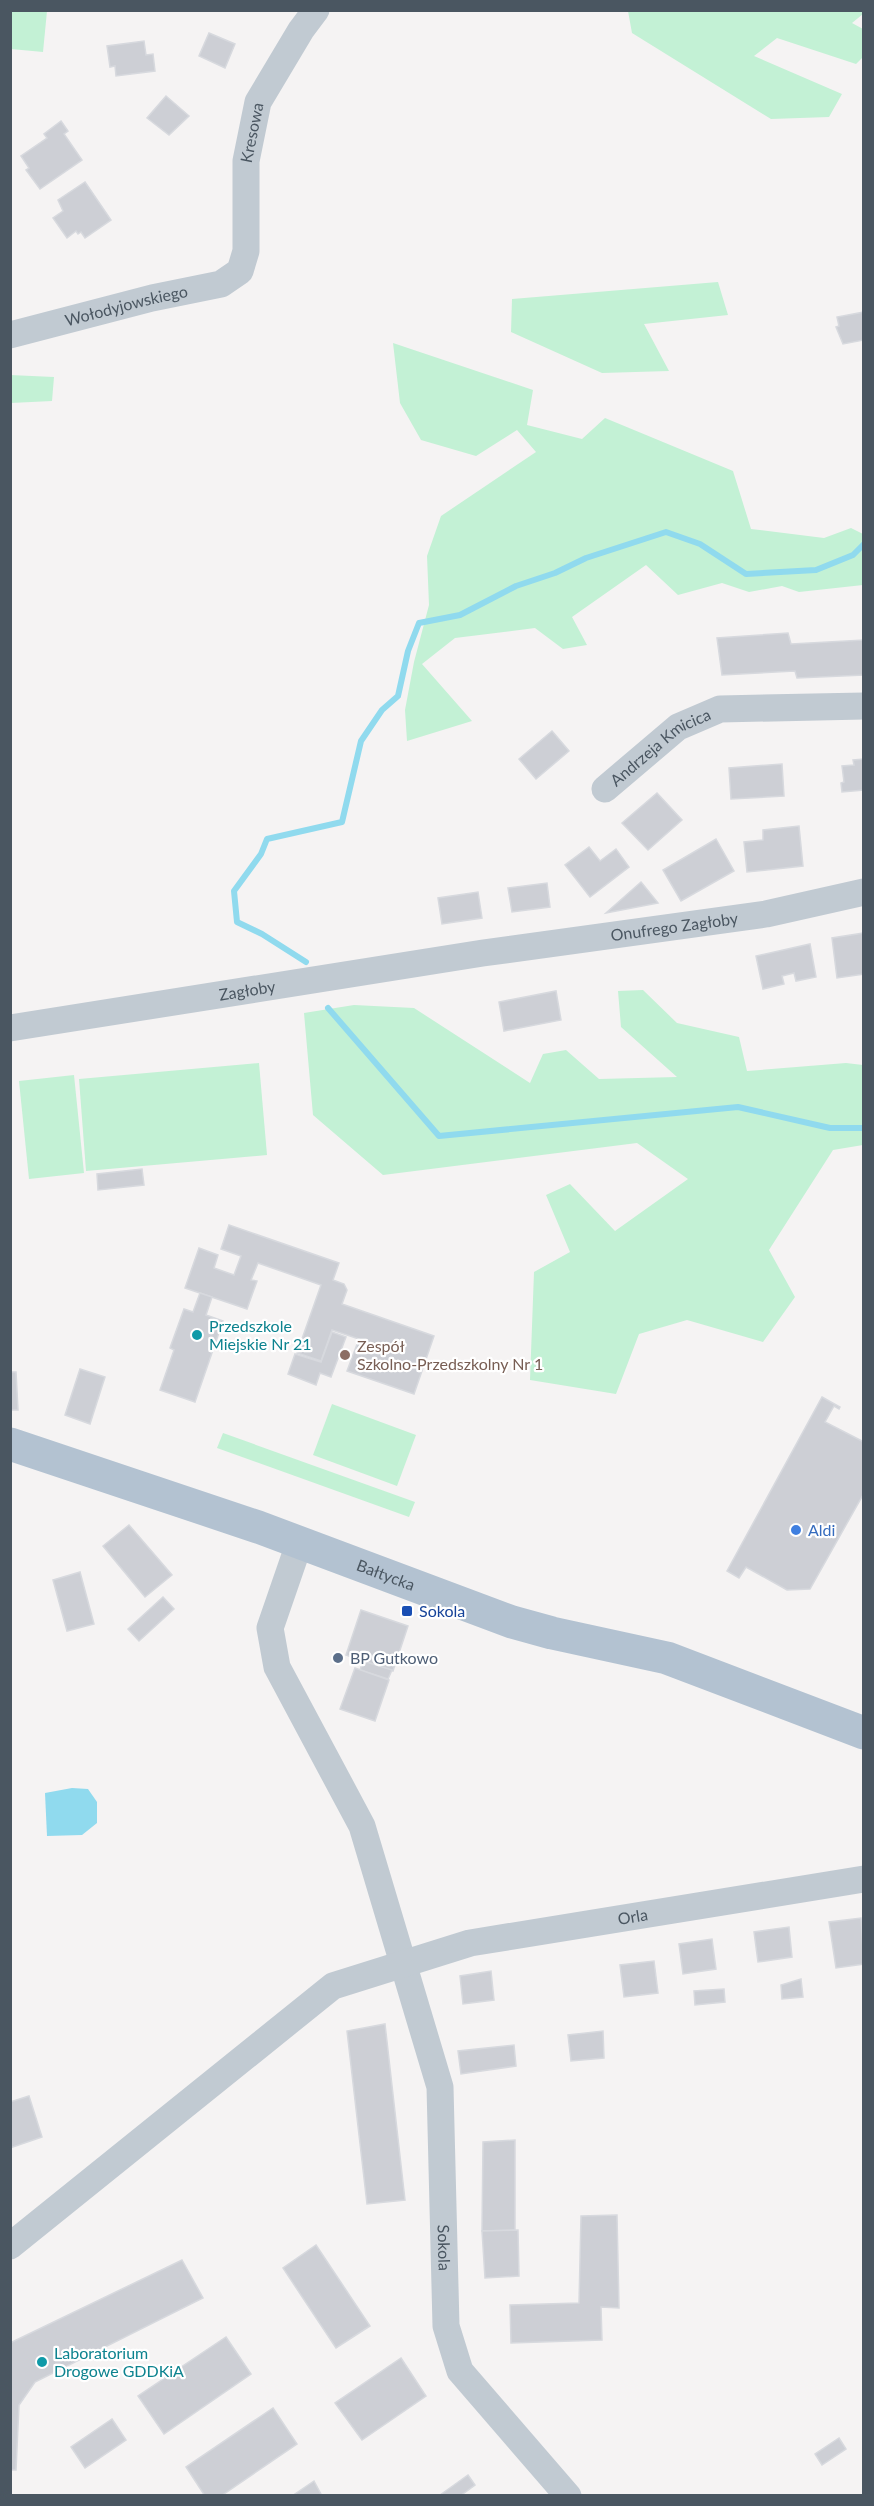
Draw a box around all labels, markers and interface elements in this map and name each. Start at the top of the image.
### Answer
street label: Kresowa [236,101,267,164]
street label: Wołodyjowskiego [63,281,189,329]
street label: Andrzeja Kmicica [606,704,713,790]
street label: Onufrego Zagłoby [609,908,740,944]
street label: Zagłoby [217,976,277,1004]
place label: Przedszkole Miejskie Nr 21 [209,1316,312,1353]
marker: Przedszkole Miejskie Nr 21 [190,1328,204,1342]
place label: Zespół Szkolno-Przedszkolny Nr 1 [357,1336,543,1373]
marker: Zespół Szkolno-Przedszkolny Nr 1 [338,1348,352,1362]
place label: Aldi [808,1520,835,1539]
marker: Aldi [789,1523,803,1537]
street label: Bałtycka [354,1555,418,1594]
place label: Sokola [419,1601,465,1620]
marker: Sokola [400,1604,414,1618]
place label: BP Gutkowo [350,1648,438,1667]
marker: BP Gutkowo [331,1651,345,1665]
street label: Orla [616,1904,649,1928]
street label: Sokola [434,2224,455,2271]
place label: Laboratorium Drogowe GDDKiA [54,2343,184,2380]
marker: Laboratorium Drogowe GDDKiA [35,2355,49,2369]

